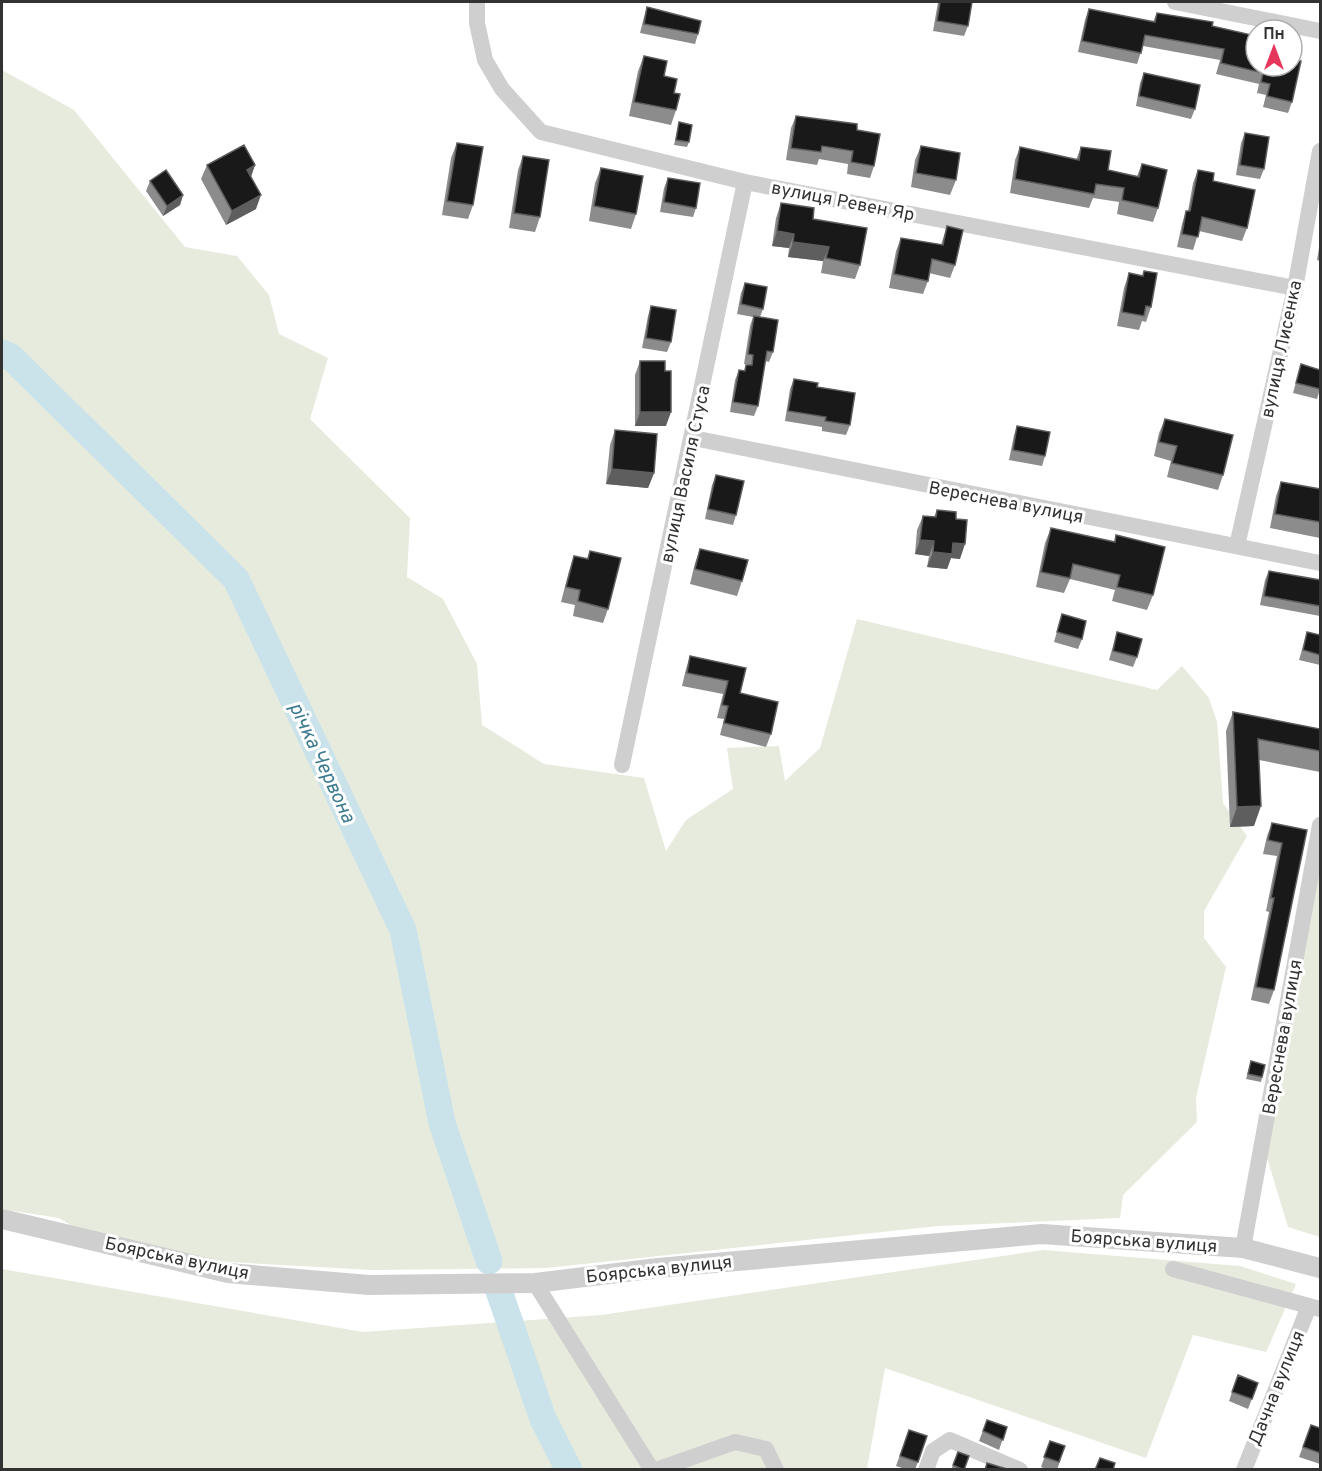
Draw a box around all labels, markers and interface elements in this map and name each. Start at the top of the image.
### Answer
north arrow [1244,18,1304,78]
text: Пн [1263,25,1285,45]
street label: вулиця Ревен Яр [769,177,916,228]
street label: вулиця Лисенка [1257,278,1308,420]
street label: вулиця Василя Стуса [656,383,717,565]
street label: Вереснева вулиця [926,477,1085,530]
water label: річка Червона [282,698,361,828]
street label: Вереснева вулиця [1258,958,1308,1117]
street label: Боярська вулиця [1070,1226,1218,1259]
street label: Боярська вулиця [102,1233,251,1286]
street label: Боярська вулиця [585,1251,733,1290]
street label: Дачна вулиця [1244,1328,1311,1449]

